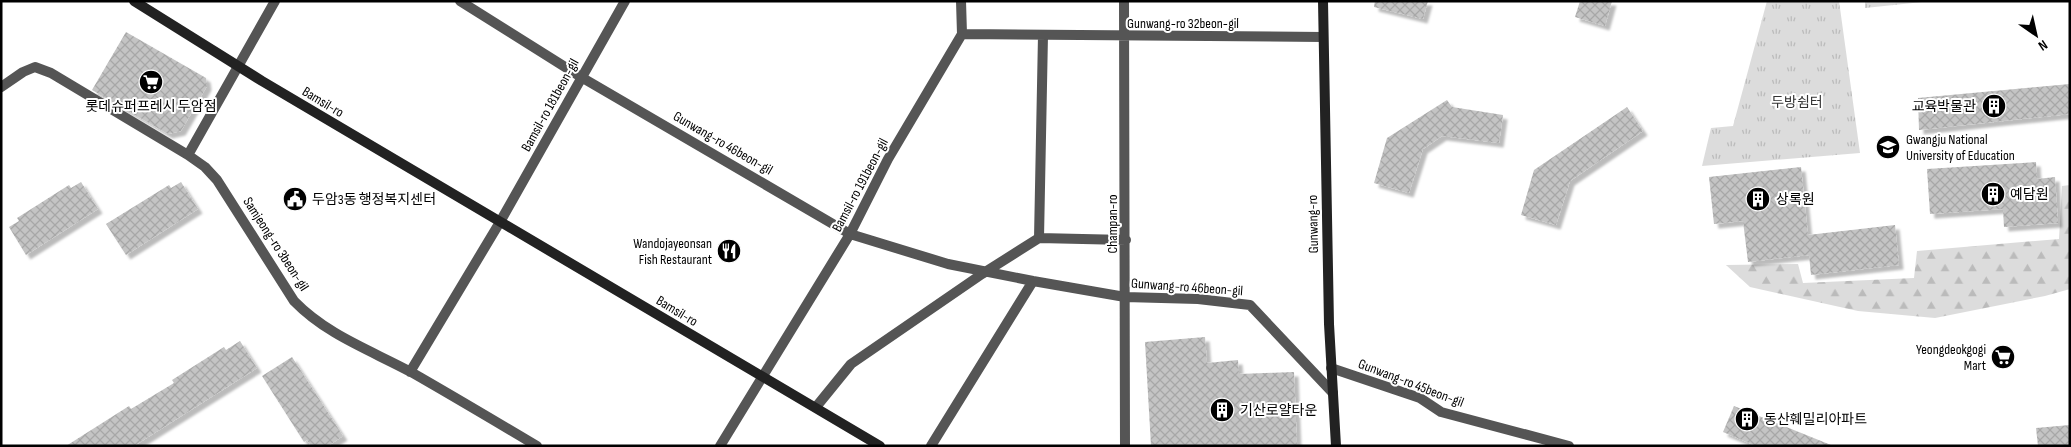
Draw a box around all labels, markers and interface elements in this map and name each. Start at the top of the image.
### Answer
north arrow [2011,10,2061,60]
street label: Gunwang-ro 32beon-gil [1127,15,1239,32]
text: N [2035,36,2051,55]
street label: Bamsil-ro 181beon-gil [517,56,583,154]
supermarket icon: 롯데슈퍼프레시 두암점 [138,69,164,95]
street label: Bamsil-ro [299,83,347,121]
building icon: 교육박물관 [1981,93,2007,119]
park label: 두방쉼터 [1771,94,1823,111]
place label: 롯데슈퍼프레시 두암점 [85,98,217,115]
place label: 교육박물관 [1912,98,1976,115]
street label: Gunwang-ro 46beon-gil [670,108,776,178]
place label: Gwangju National University of Education [1906,131,2015,164]
school or university icon: Gwangju National University of Education [1875,134,1901,160]
street label: Bamsil-ro 191beon-gil [828,135,892,235]
building icon: 예담원 [1980,181,2006,207]
public building icon: 두암3동 행정복지센터 [282,186,308,212]
building icon: 상록원 [1745,186,1771,212]
place label: 예담원 [2010,186,2049,203]
place label: 두암3동 행정복지센터 [312,191,436,208]
place label: 상록원 [1776,191,1815,208]
street label: Samjeong-ro 3beon-gil [239,194,313,294]
street label: Champan-ro [1104,194,1121,254]
street label: Gunwang-ro [1304,194,1322,253]
place label: Wandojayeonsan Fish Restaurant [633,235,712,268]
restaurant icon: Wandojayeonsan Fish Restaurant [716,238,742,264]
street label: Gunwang-ro 46beon-gil [1130,275,1244,299]
street label: Bamsil-ro [653,292,701,330]
place label: Yeongdeokgogi Mart [1916,341,1986,374]
supermarket icon: Yeongdeokgogi Mart [1990,344,2016,370]
street label: Gunwang-ro 45beon-gil [1356,355,1466,411]
building icon: 기산로얄타운 [1209,397,1235,423]
place label: 기산로얄타운 [1240,402,1317,419]
building icon: 동산훼밀리아파트 [1734,406,1760,432]
place label: 동산훼밀리아파트 [1764,411,1867,428]

